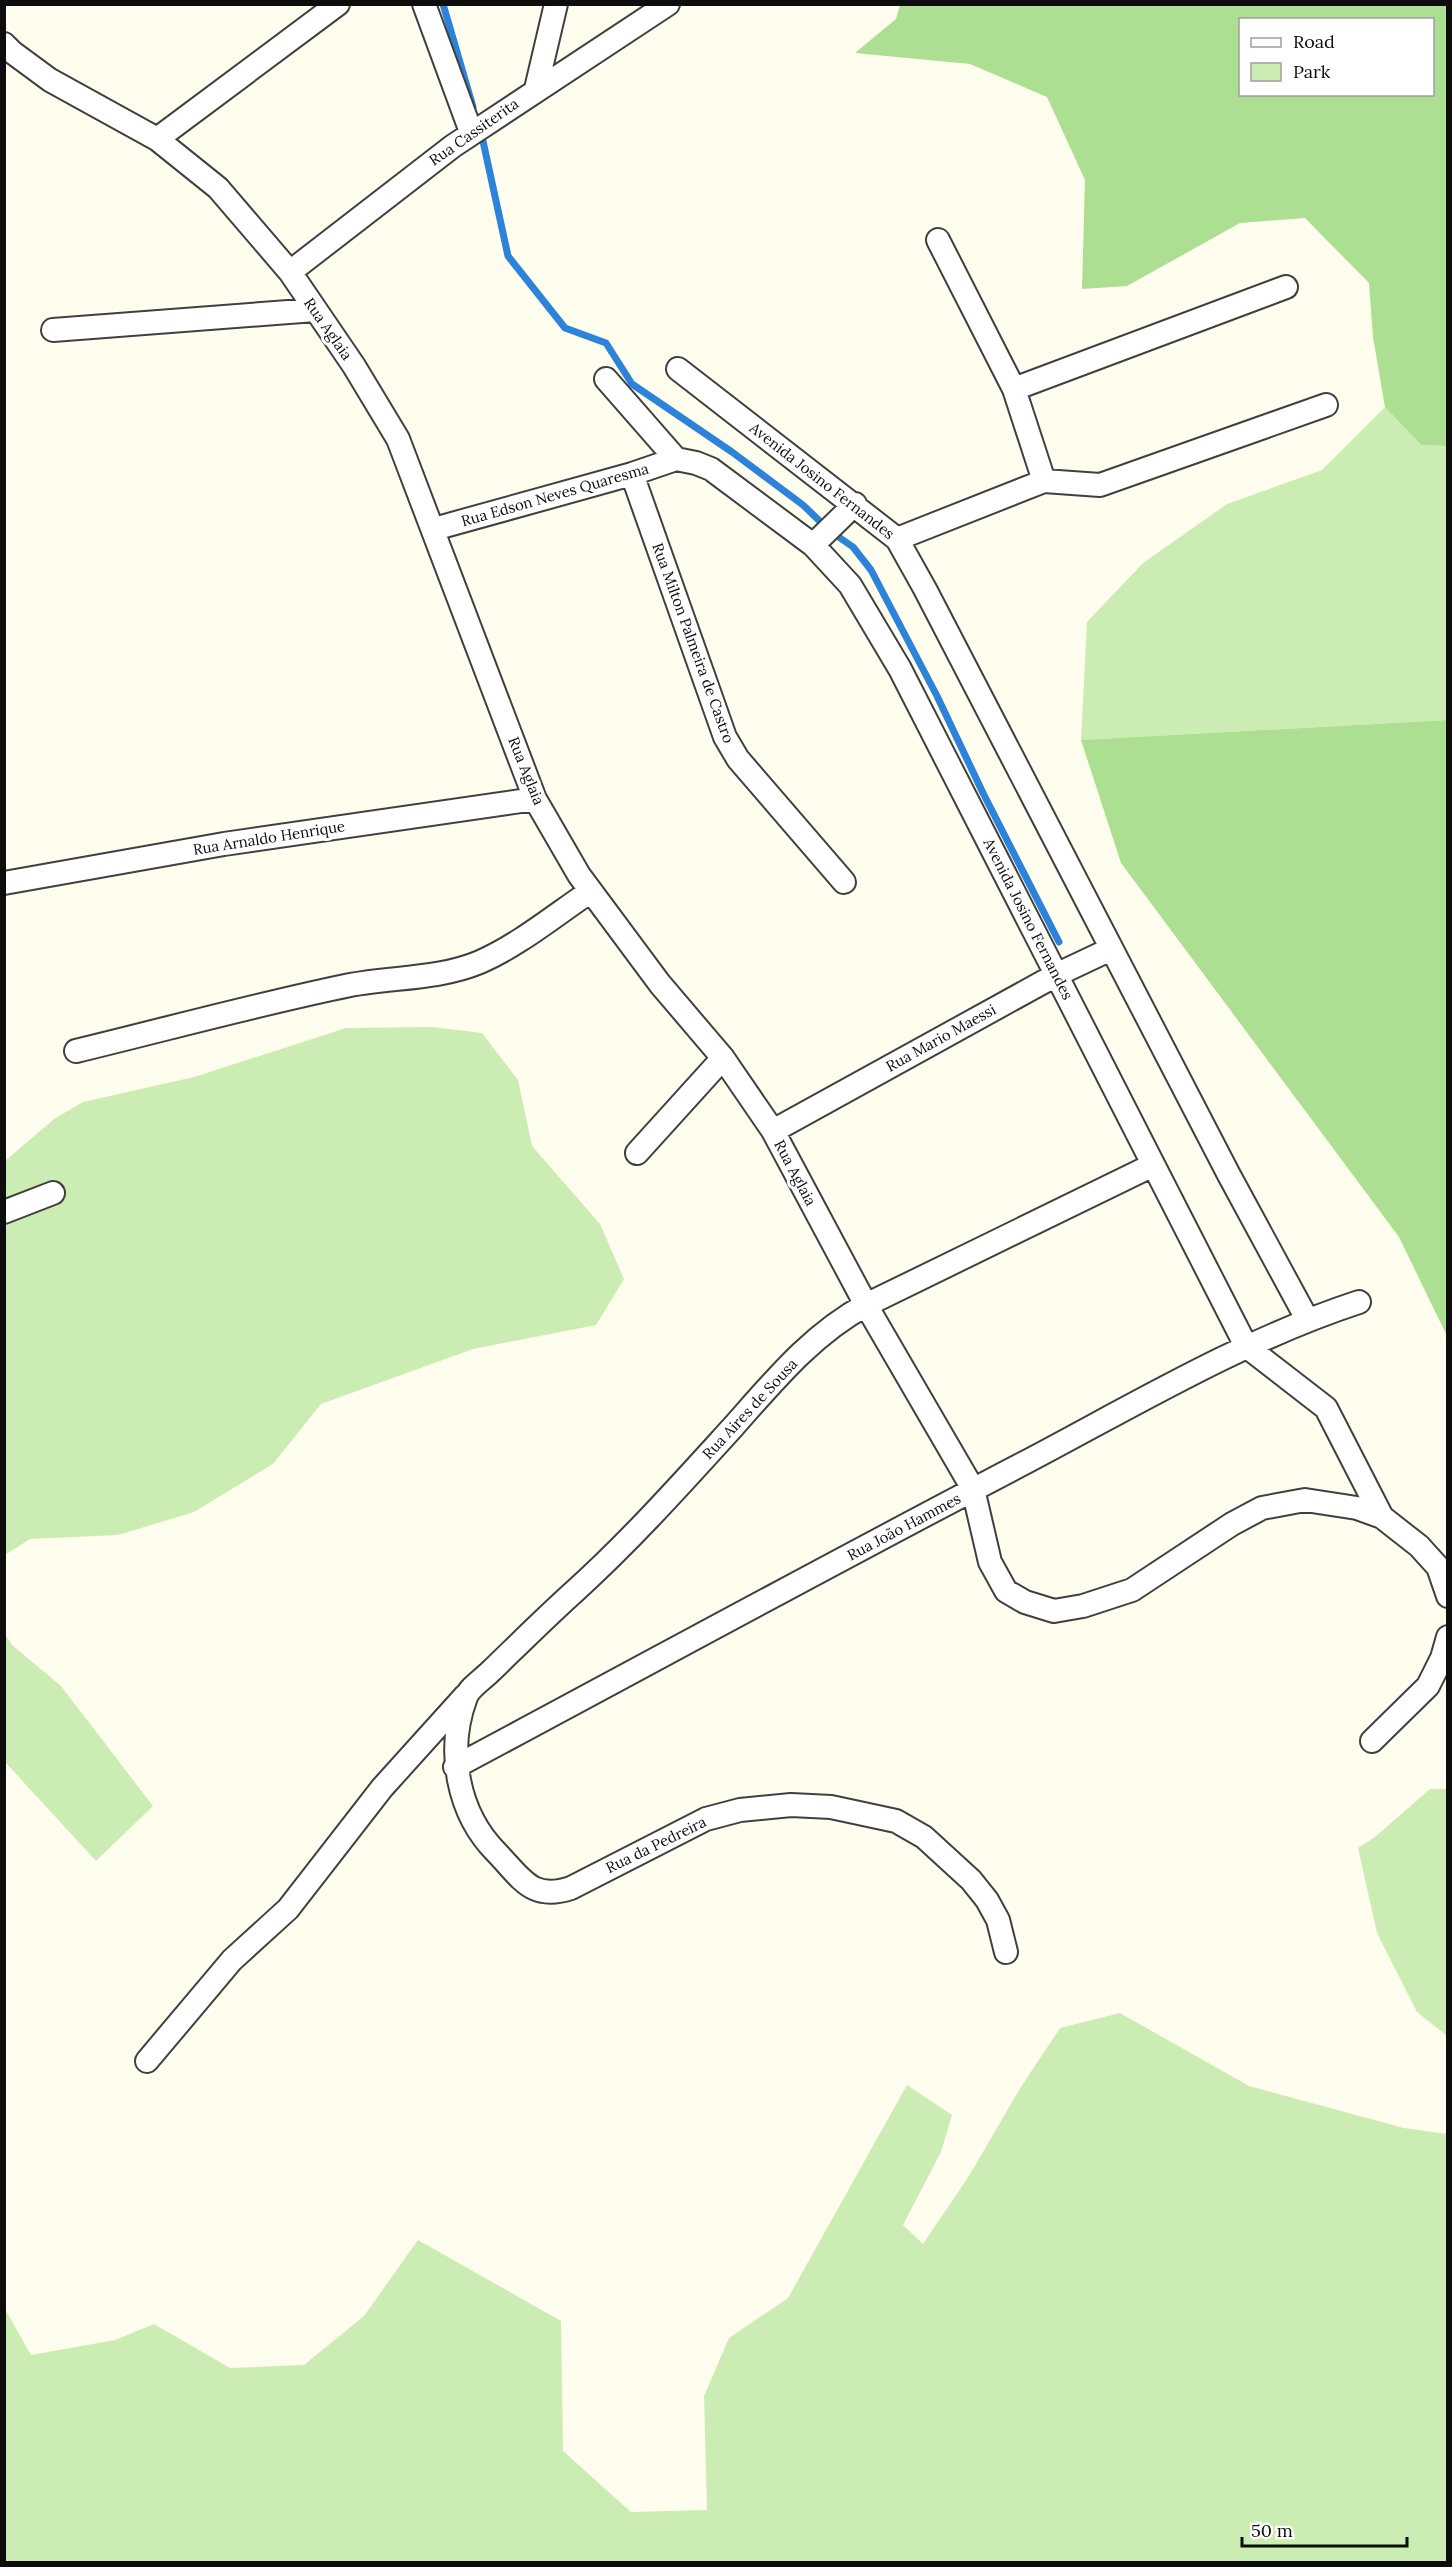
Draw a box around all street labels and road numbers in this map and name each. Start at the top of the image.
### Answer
street label: Rua Cassiterita [425,94,522,170]
street label: Rua Aglaia [300,294,357,364]
street label: Avenida Josino Fernandes [745,418,899,543]
street label: Rua Edson Neves Quaresma [459,459,651,530]
street label: Rua Milton Palmeira de Castro [648,540,739,746]
street label: Rua Aglaia [504,734,549,808]
street label: Rua Arnaldo Henrique [192,816,346,859]
street label: Avenida Josino Fernandes [979,834,1077,1003]
street label: Rua Mario Maessi [882,999,999,1076]
street label: Rua Aglaia [770,1137,821,1209]
street label: Rua Aires de Sousa [698,1354,801,1463]
street label: Rua João Hammes [844,1489,964,1565]
street label: Rua da Pedreira [602,1812,709,1877]

